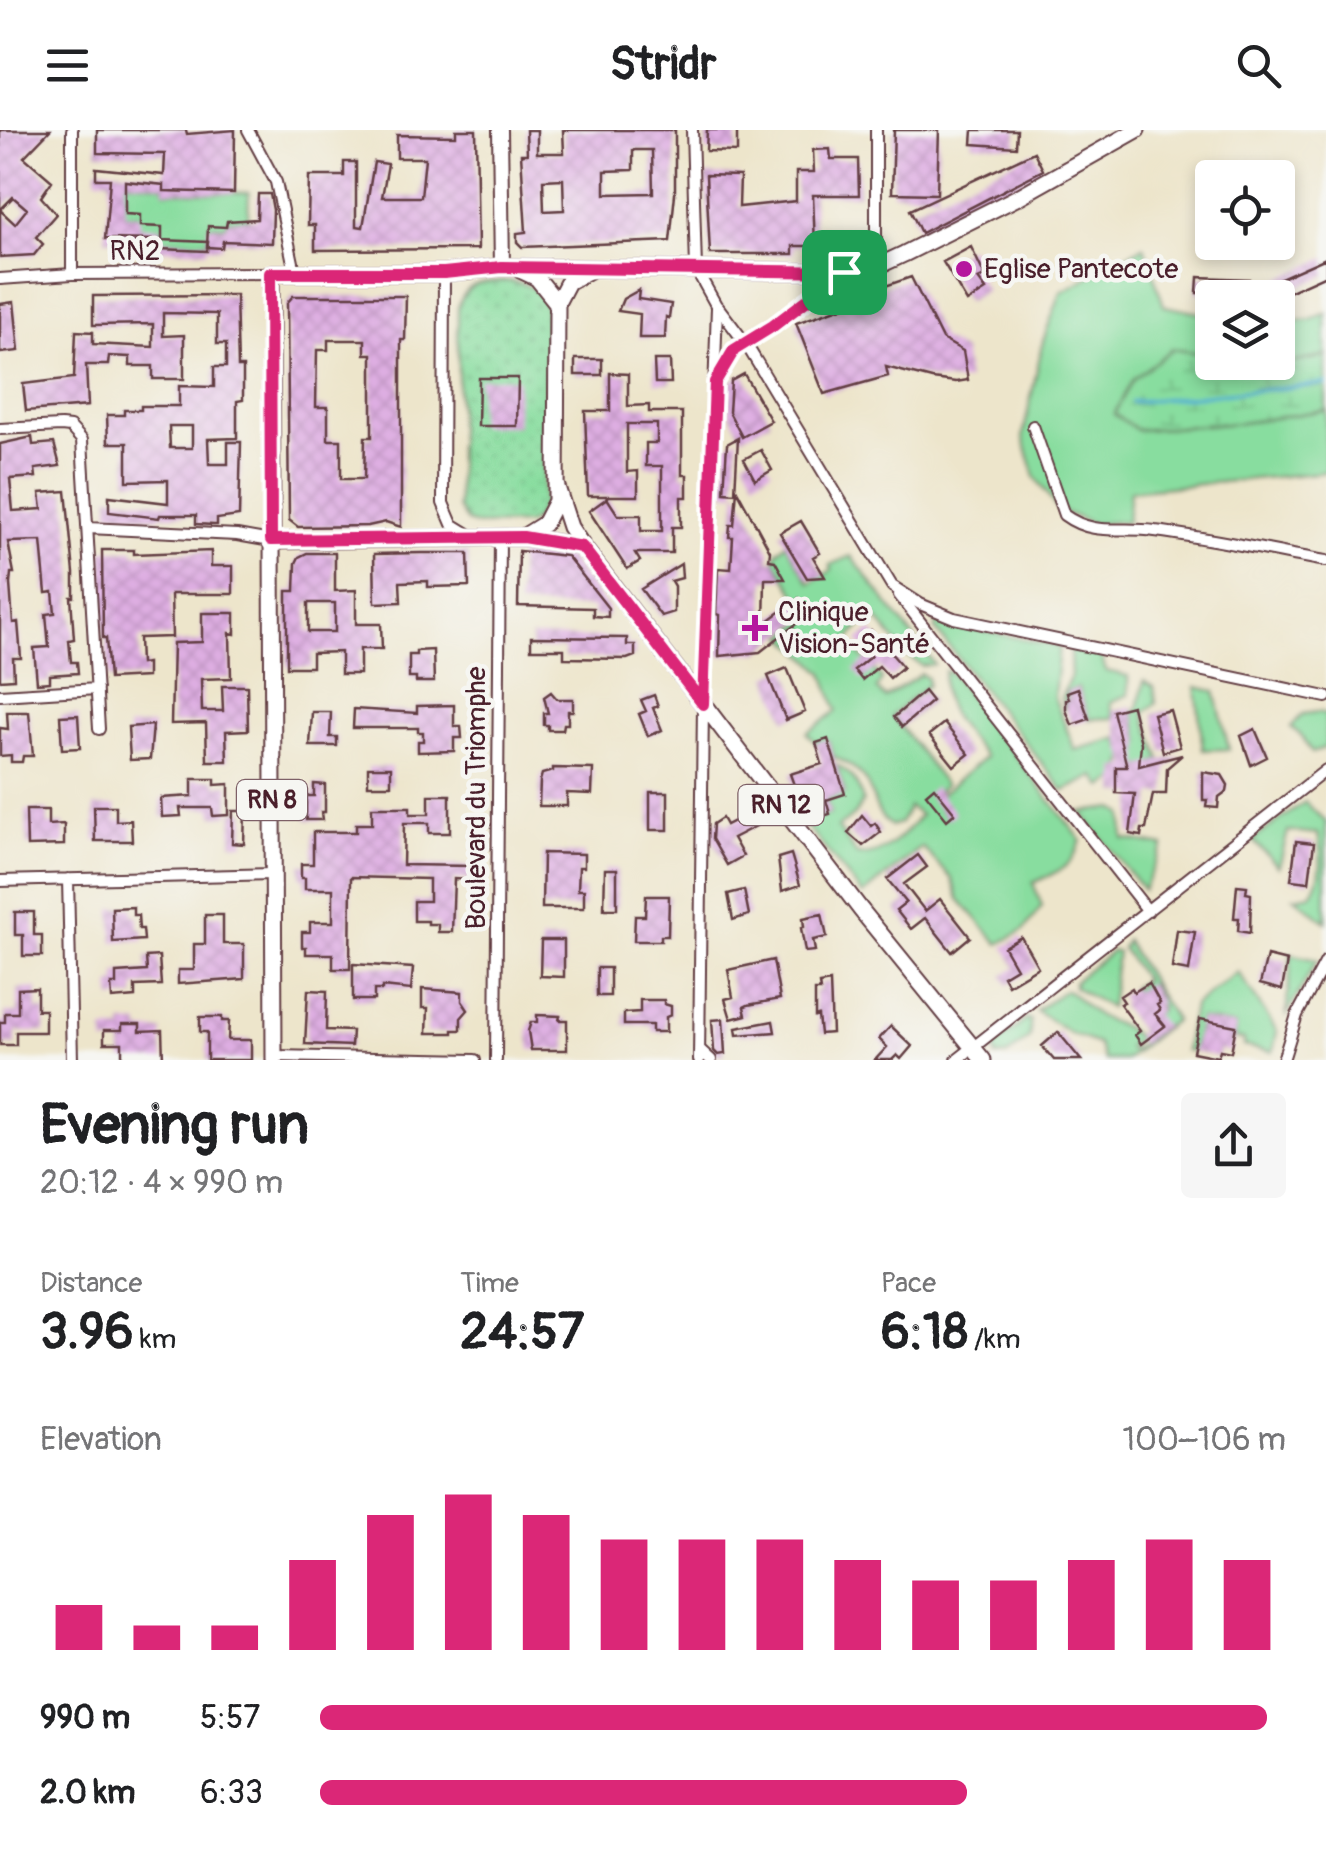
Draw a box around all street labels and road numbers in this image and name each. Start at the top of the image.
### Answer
street label: RN2 [110,234,160,269]
street label: Boulevard du Triomphe [459,666,494,930]
road number: RN 8 [237,780,307,820]
road number: RN 12 [738,785,824,825]

